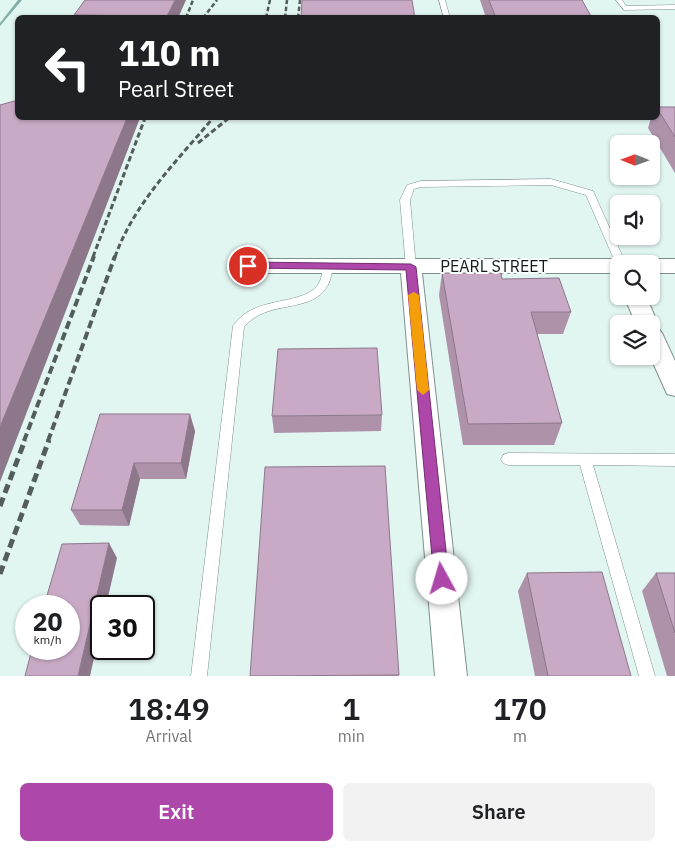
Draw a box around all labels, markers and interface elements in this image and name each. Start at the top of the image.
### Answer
text: 110 m [118,30,221,76]
icon: left [35,35,100,100]
text: Pearl Street [118,74,234,103]
north arrow [610,135,660,185]
map controls [610,135,660,365]
button: sound [610,195,660,245]
pin [227,245,269,287]
icon: arrive [234,252,262,280]
button: search [610,255,660,305]
street label: PEARL STREET [440,256,548,276]
button: layers [610,315,660,365]
position arrow [415,552,467,604]
speed limit sign: 30 [90,595,155,660]
text: 20 [32,605,63,638]
text: km/h [33,632,62,647]
text: 18:49 [128,689,210,728]
text: 1 [342,689,360,728]
text: 170 [493,689,547,728]
text: Arrival [146,726,192,746]
text: min [338,726,365,746]
text: m [513,726,527,746]
button: Exit [20,783,333,841]
button: Share [343,783,655,841]

